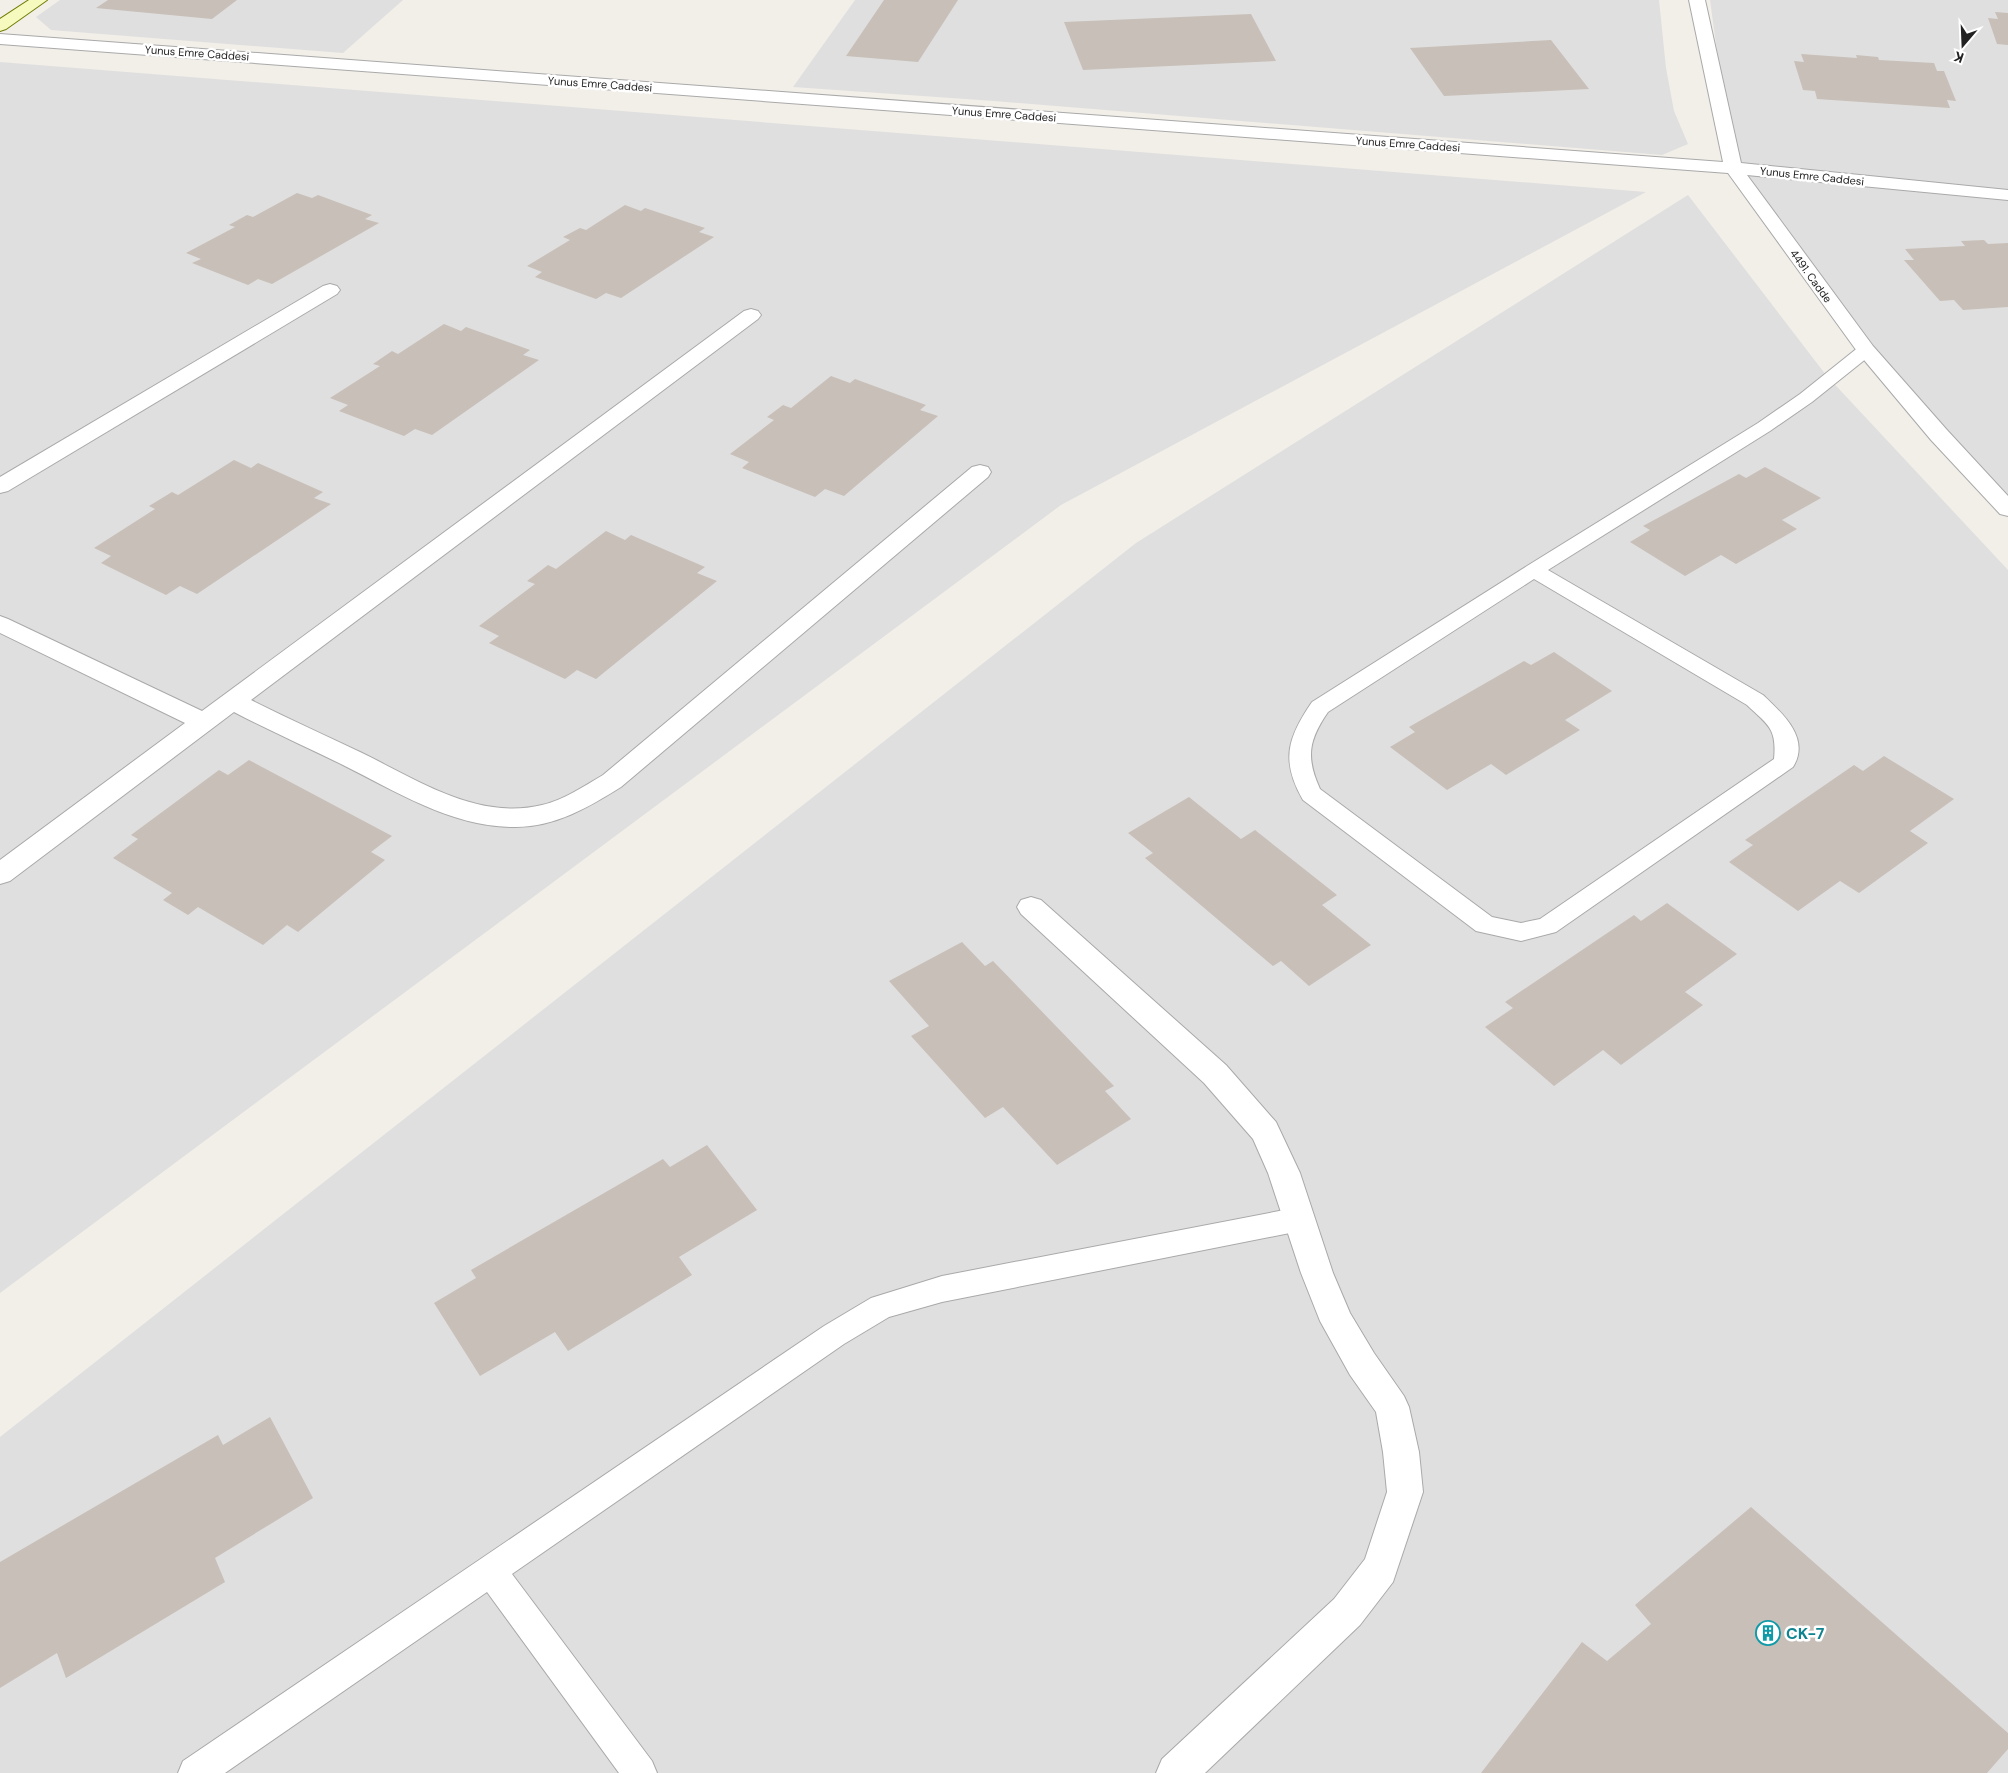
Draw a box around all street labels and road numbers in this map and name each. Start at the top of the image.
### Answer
street label: Yunus Emre Caddesi [144,42,250,64]
street label: Yunus Emre Caddesi [547,73,653,95]
street label: Yunus Emre Caddesi [951,103,1057,125]
street label: Yunus Emre Caddesi [1355,133,1461,155]
street label: Yunus Emre Caddesi [1759,164,1865,188]
street label: 4491. Cadde [1787,247,1835,305]

